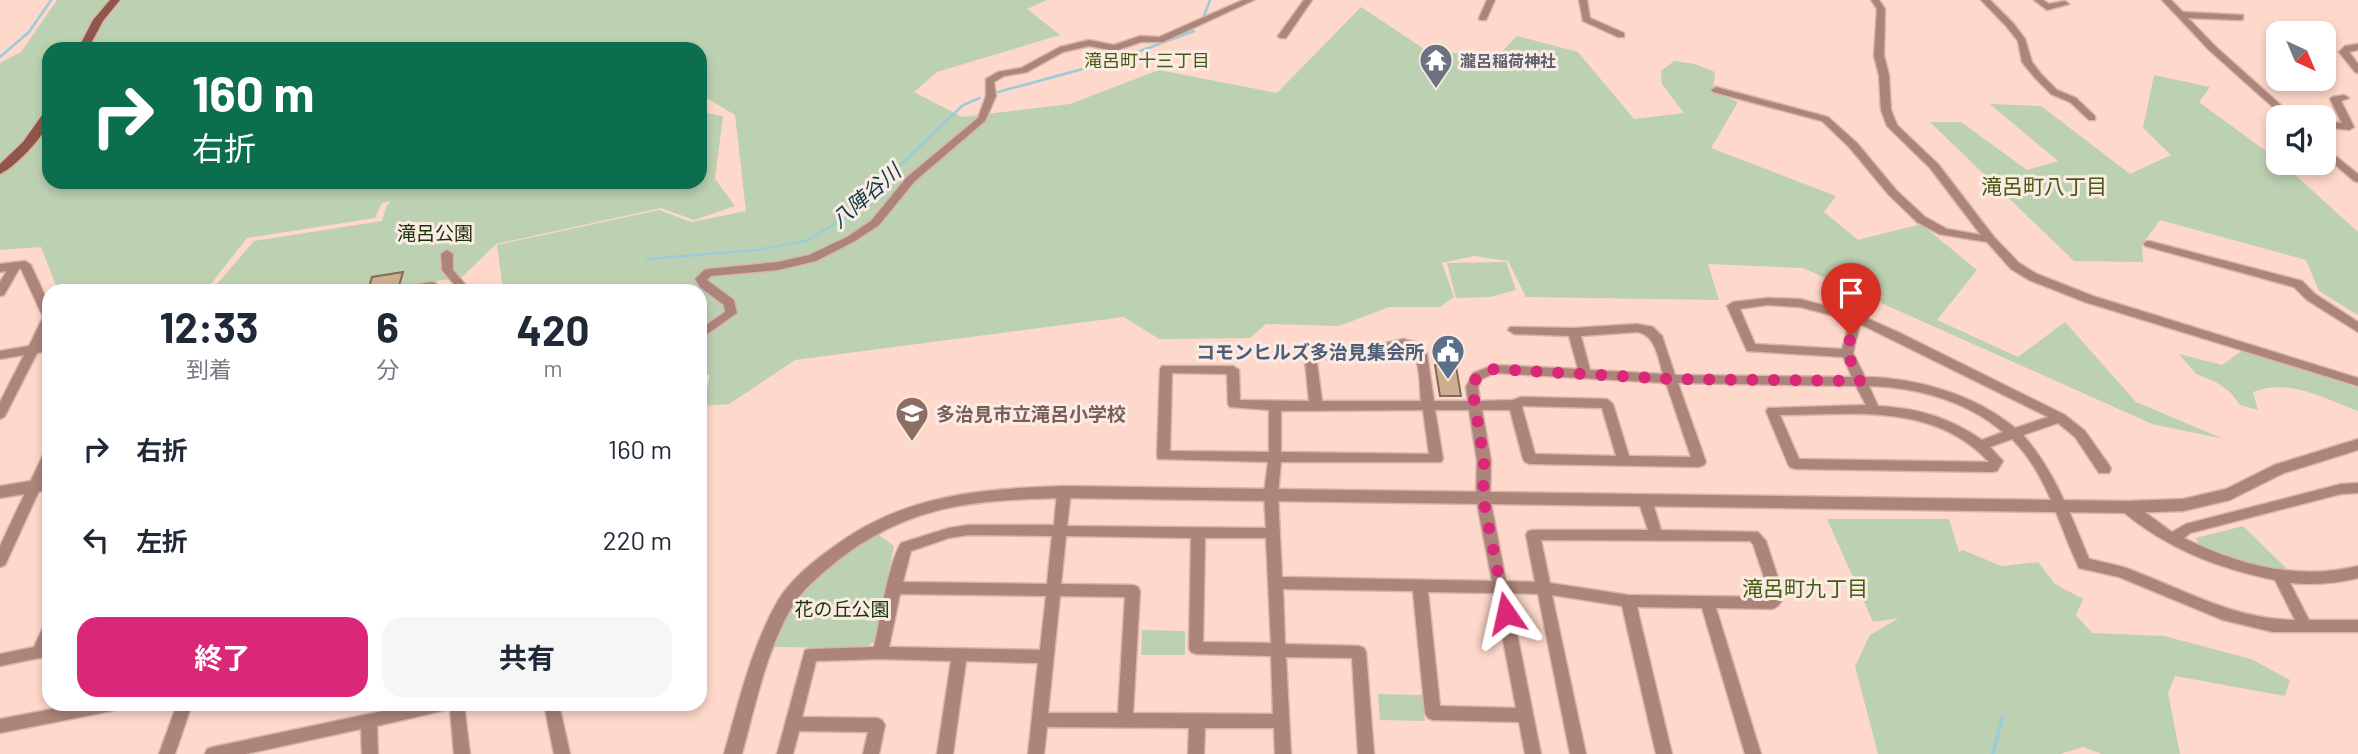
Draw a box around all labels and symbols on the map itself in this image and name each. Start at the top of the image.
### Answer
north arrow [2266,21,2336,91]
temple icon: 瀧呂稲荷神社 [1417,41,1455,90]
district label: 滝呂町十三丁目 [1084,49,1210,71]
place label: 瀧呂稲荷神社 [1460,51,1556,70]
water label: 八陣谷川 [825,157,906,232]
district label: 滝呂町八丁目 [1981,173,2107,198]
park label: 滝呂公園 [397,221,473,244]
pin [1821,263,1881,335]
public building icon: コモンヒルズ多治見集会所 [1429,332,1467,381]
place label: コモンヒルズ多治見集会所 [1196,340,1424,363]
school or university icon: 多治見市立滝呂小学校 [893,394,931,443]
place label: 多治見市立滝呂小学校 [936,402,1126,425]
district label: 滝呂町九丁目 [1742,575,1868,600]
position arrow [1469,576,1543,650]
park label: 花の丘公園 [794,597,890,620]

